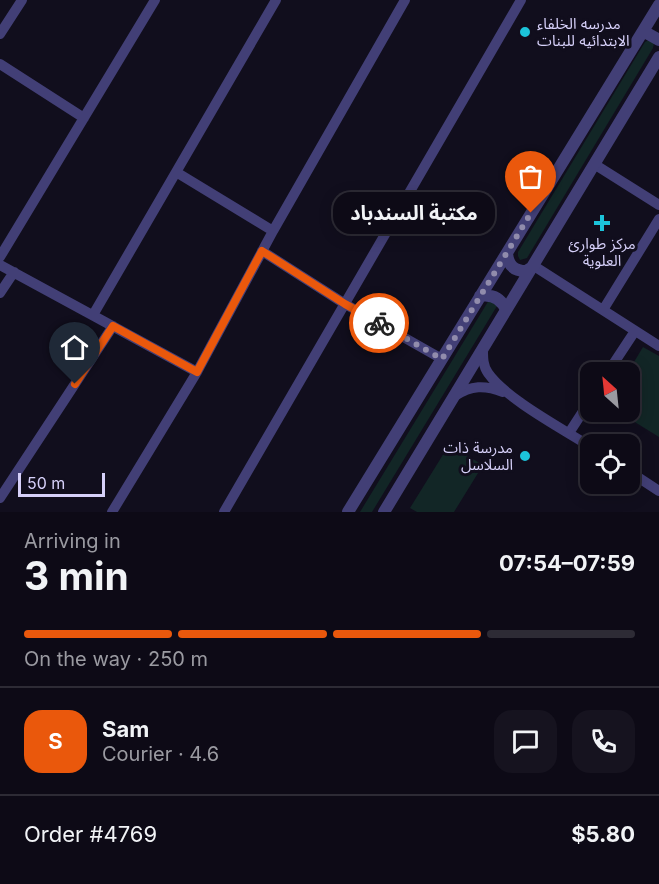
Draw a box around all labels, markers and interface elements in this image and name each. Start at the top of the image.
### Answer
place label: مدرسه الخلفاء الابتدائيه للبنات [537,14,630,50]
marker: مدرسه الخلفاء الابتدائيه للبنات [518,25,532,39]
pin [505,151,556,213]
icon: bag [514,160,547,193]
callout: مكتبة السندباد [333,192,495,234]
text: مكتبة السندباد [350,201,478,225]
marker: مركز طوارئ العلوية [593,214,611,232]
place label: مركز طوارئ العلوية [568,234,636,270]
courier [349,293,409,353]
icon: bike [363,307,396,340]
pin [49,322,100,384]
icon: home [58,331,91,364]
north arrow [580,362,640,422]
map controls [580,362,640,494]
button: locate [580,434,640,494]
place label: مدرسة ذات السلاسل [443,438,513,474]
marker: مدرسة ذات السلاسل [518,449,532,463]
scale bar [18,470,105,498]
text: 50 m [27,473,65,493]
text: Arriving in [24,529,121,553]
text: 07:54–07:59 [499,550,635,576]
text: 3 min [24,552,129,599]
text: On the way · 250 m [24,647,208,671]
button: chat [494,710,557,773]
button: phone [572,710,635,773]
text: Sam [102,716,149,742]
text: S [48,728,63,754]
text: Courier · 4.6 [102,742,219,766]
text: Order #4769 [24,821,157,847]
text: $5.80 [571,821,635,847]

